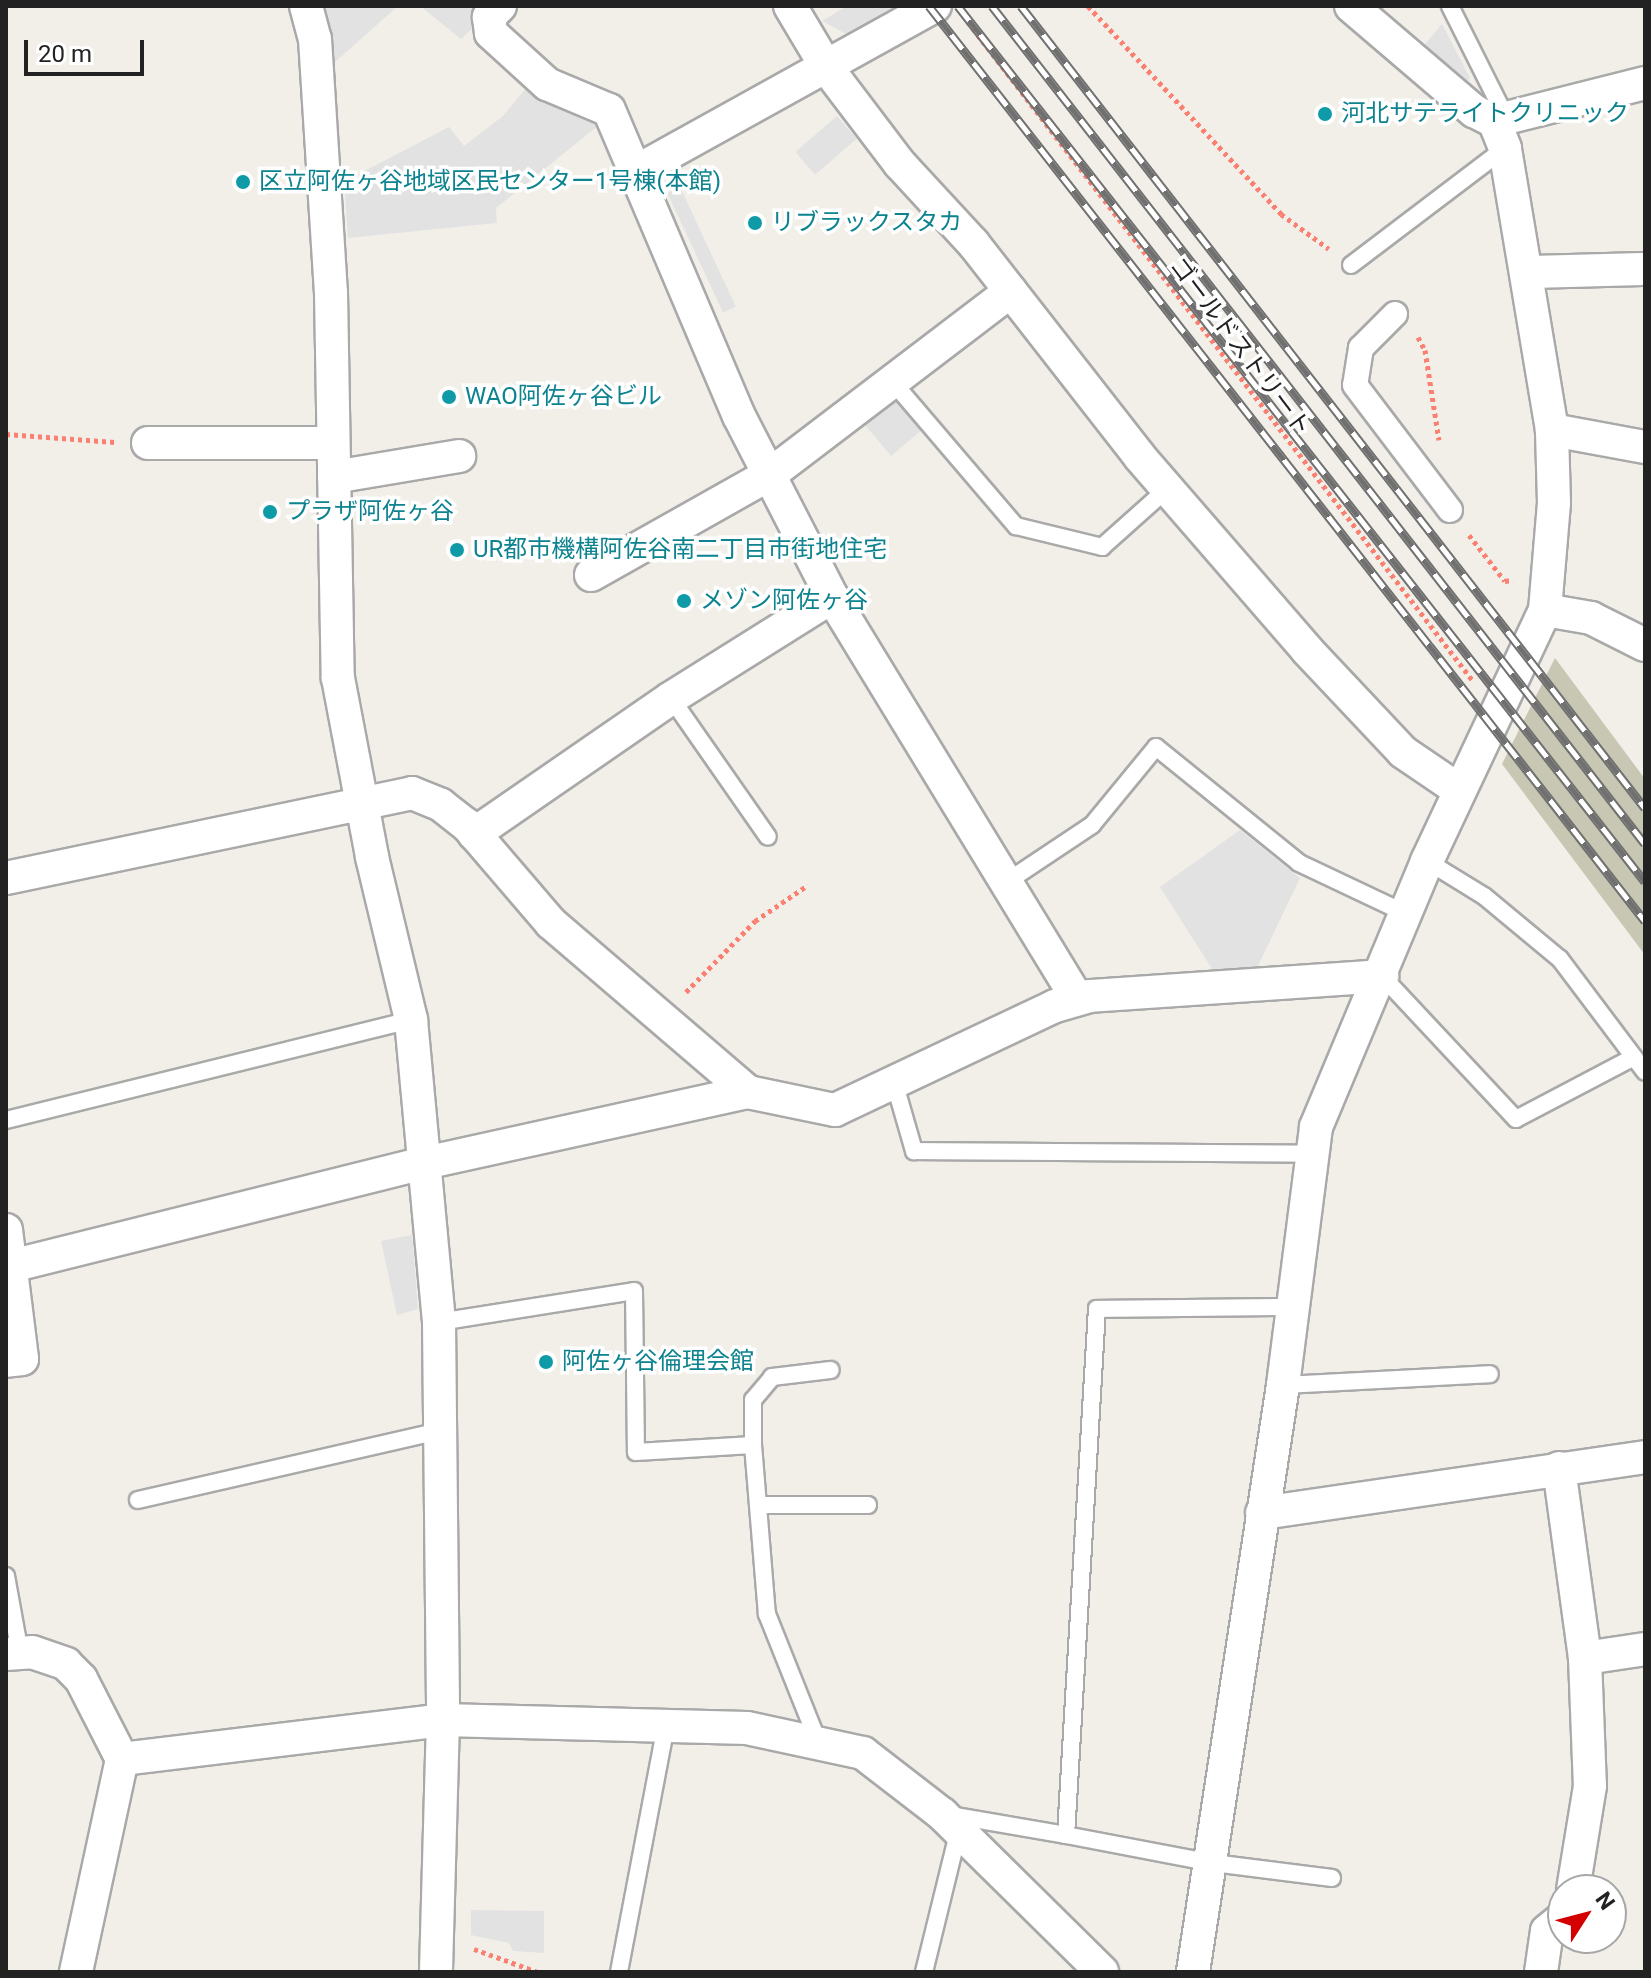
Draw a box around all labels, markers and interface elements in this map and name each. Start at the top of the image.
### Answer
scale bar [28,24,148,74]
text: 20 m [38,40,92,68]
place label: 河北サテライトクリニック [1341,100,1629,128]
marker: 河北サテライトクリニック [1316,105,1334,123]
place label: 区立阿佐ヶ谷地域区民センター1号棟(本館) [259,168,721,196]
marker: 区立阿佐ヶ谷地域区民センター1号棟(本館) [234,173,252,191]
place label: リブラックスタカ [771,209,963,237]
marker: リブラックスタカ [746,214,764,232]
street label: ゴールドストリート [1164,252,1316,442]
place label: WAO阿佐ヶ谷ビル [465,383,662,411]
marker: WAO阿佐ヶ谷ビル [440,388,458,406]
place label: プラザ阿佐ヶ谷 [286,498,454,526]
marker: プラザ阿佐ヶ谷 [261,503,279,521]
place label: UR都市機構阿佐谷南二丁目市街地住宅 [473,536,887,564]
marker: UR都市機構阿佐谷南二丁目市街地住宅 [448,541,466,559]
place label: メゾン阿佐ヶ谷 [700,587,868,615]
marker: メゾン阿佐ヶ谷 [675,592,693,610]
place label: 阿佐ヶ谷倫理会館 [562,1348,754,1376]
marker: 阿佐ヶ谷倫理会館 [537,1353,555,1371]
north arrow [1547,1874,1627,1954]
text: N [1591,1887,1620,1914]

